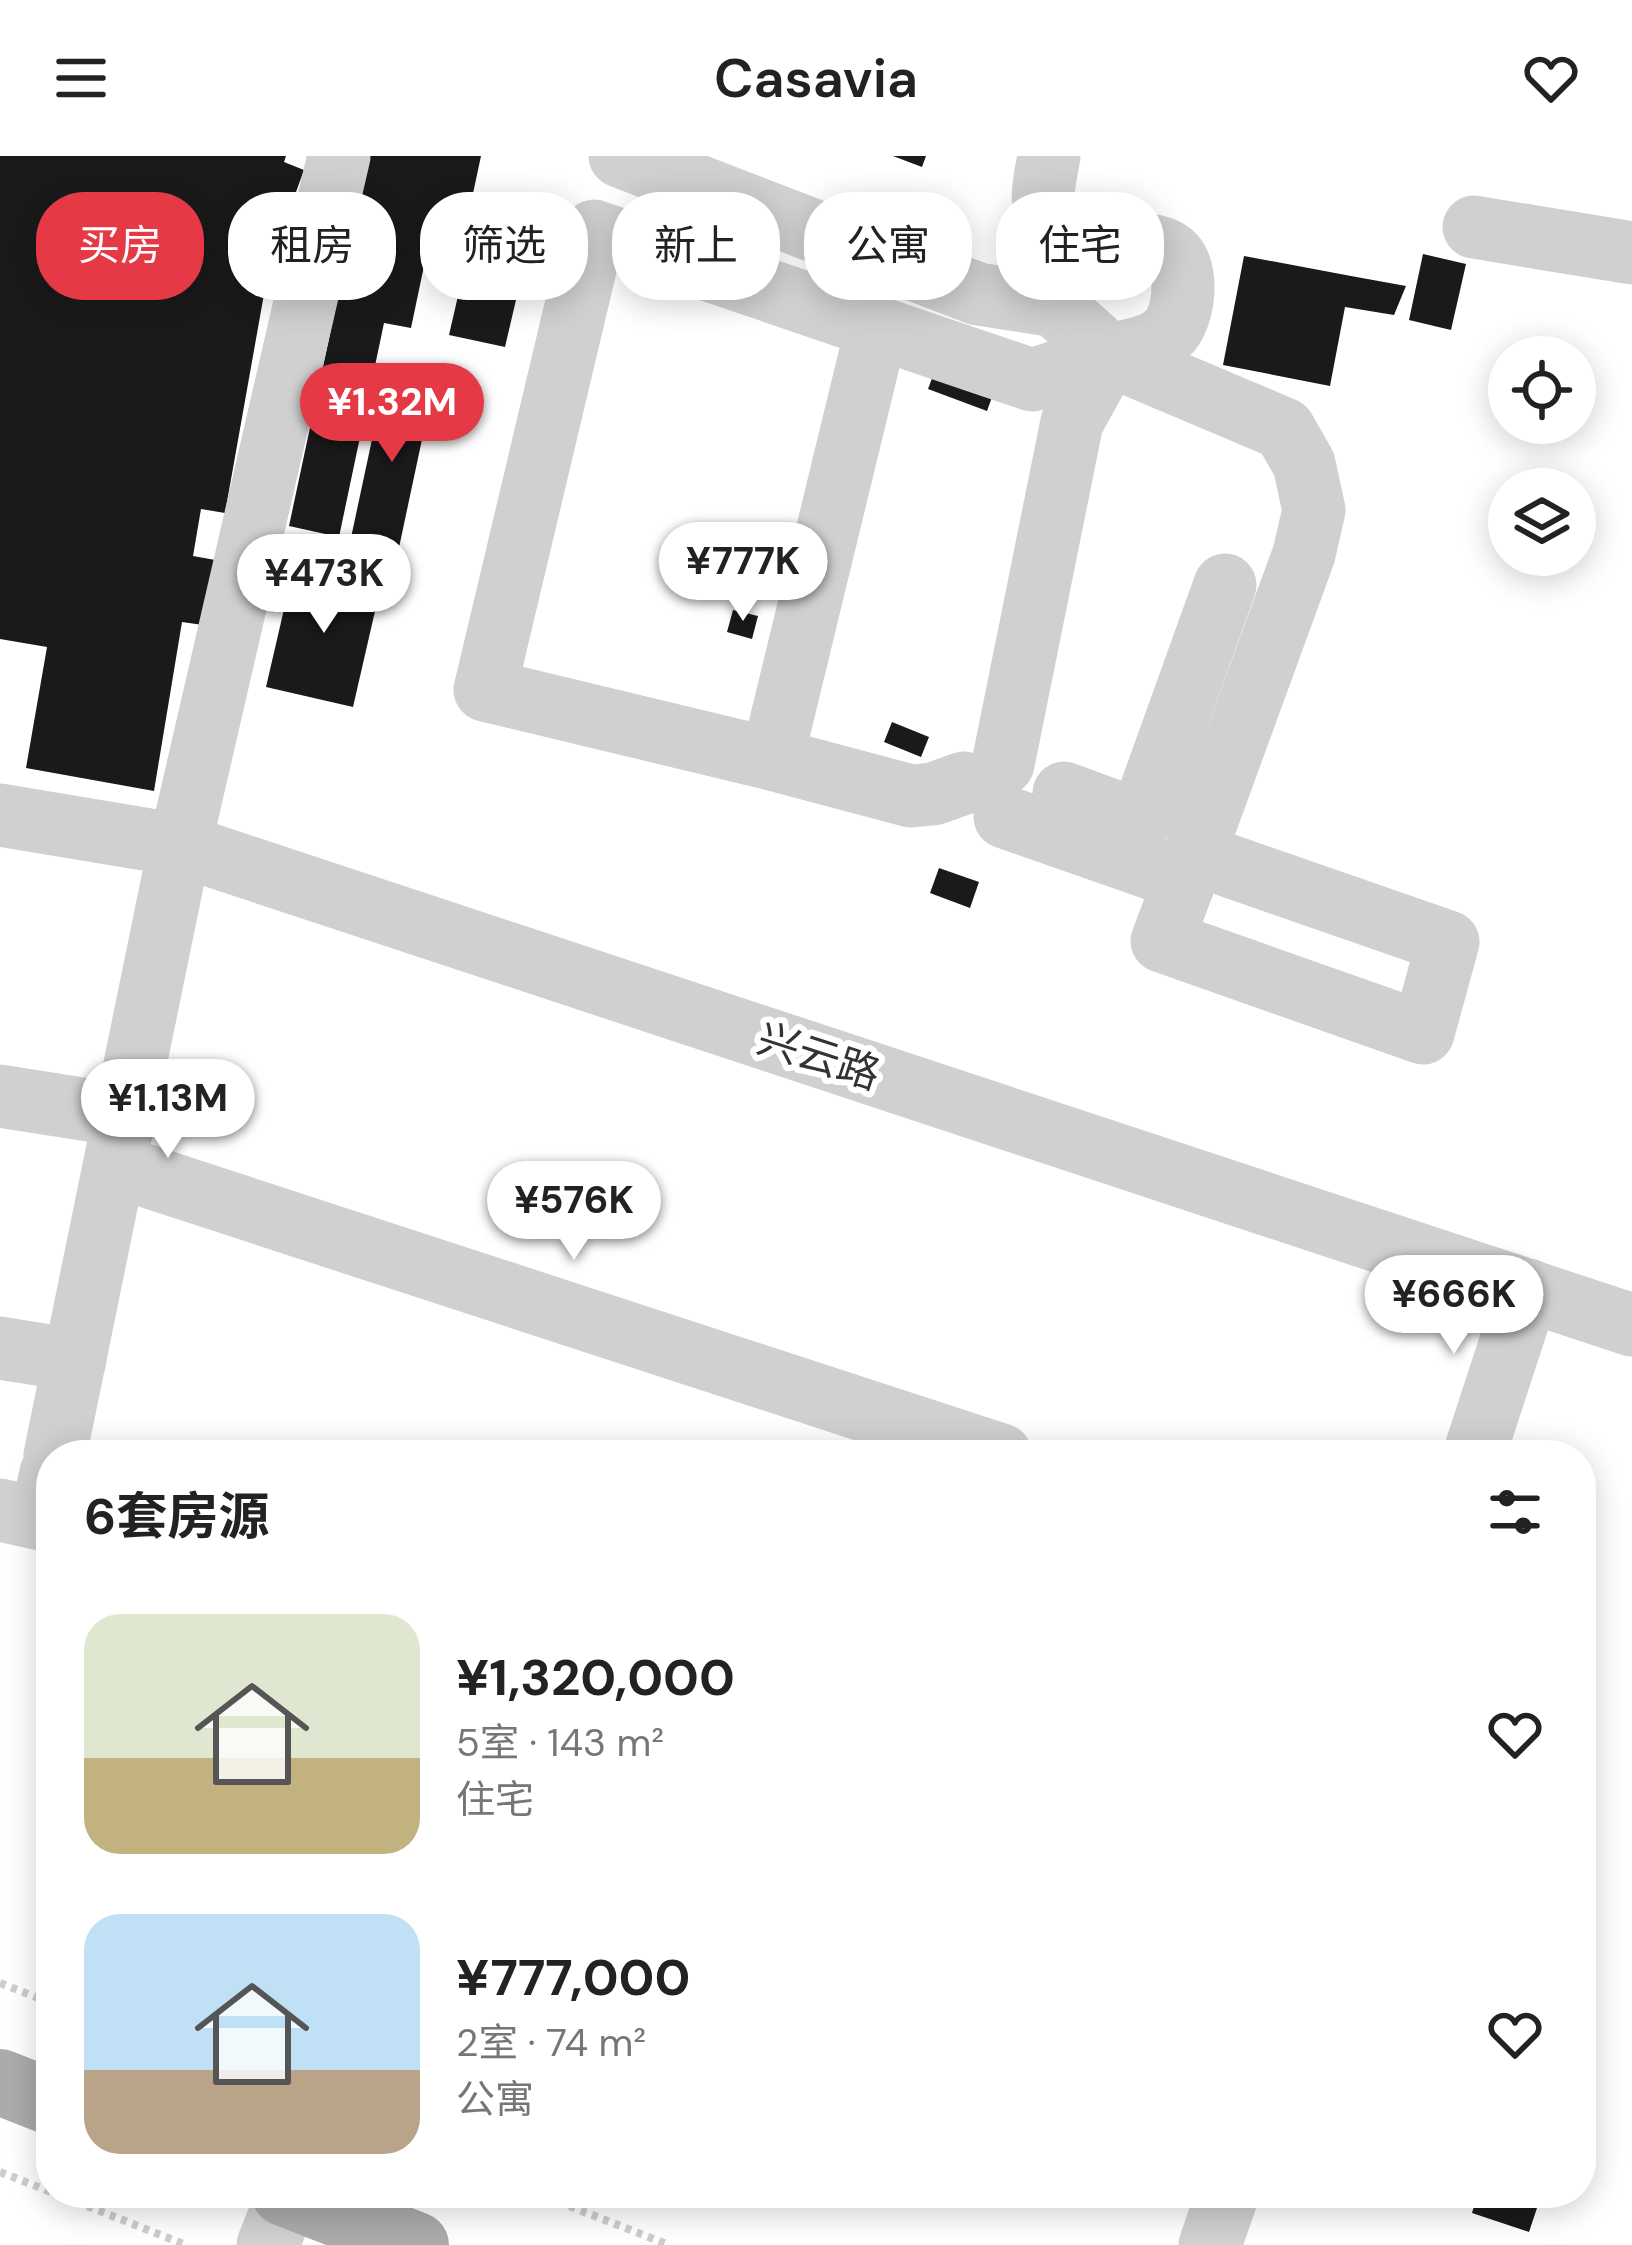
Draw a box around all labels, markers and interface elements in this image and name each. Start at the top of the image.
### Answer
text: Casavia [714,43,918,114]
icon: menu [48,45,114,111]
icon: heart [1518,45,1584,111]
chip: 买房 [36,192,204,300]
chip: 租房 [228,192,396,300]
chip: 筛选 [420,192,588,300]
chip: 新上 [612,192,780,300]
chip: 公寓 [804,192,972,300]
chip: 住宅 [996,192,1164,300]
map controls [1488,336,1596,576]
button: locate [1488,336,1596,444]
pin: ¥1.32M [294,363,490,465]
text: ¥1.32M [327,376,457,427]
button: layers [1488,468,1596,576]
pin: ¥777K [659,522,827,624]
pin: ¥473K [240,534,408,636]
text: ¥777K [686,535,800,586]
text: ¥473K [264,547,384,598]
street label: 兴云路 [750,1011,887,1102]
pin: ¥1.13M [70,1059,266,1161]
text: ¥1.13M [108,1072,228,1123]
pin: ¥576K [490,1161,658,1263]
text: ¥576K [514,1174,634,1225]
pin: ¥666K [1370,1255,1538,1357]
text: ¥666K [1392,1268,1517,1319]
icon: filters [1482,1479,1548,1545]
text: 6套房源 [84,1483,269,1550]
text: ¥1,320,000 [456,1644,735,1711]
icon: home [180,1662,324,1806]
icon: heart [1482,1701,1548,1767]
text: 5室 · 143 m² [456,1717,664,1768]
text: 住宅 [456,1774,534,1825]
text: ¥777,000 [456,1944,690,2011]
icon: home [180,1962,324,2106]
icon: heart [1482,2001,1548,2067]
text: 2室 · 74 m² [456,2017,646,2068]
text: 公寓 [456,2074,534,2125]

